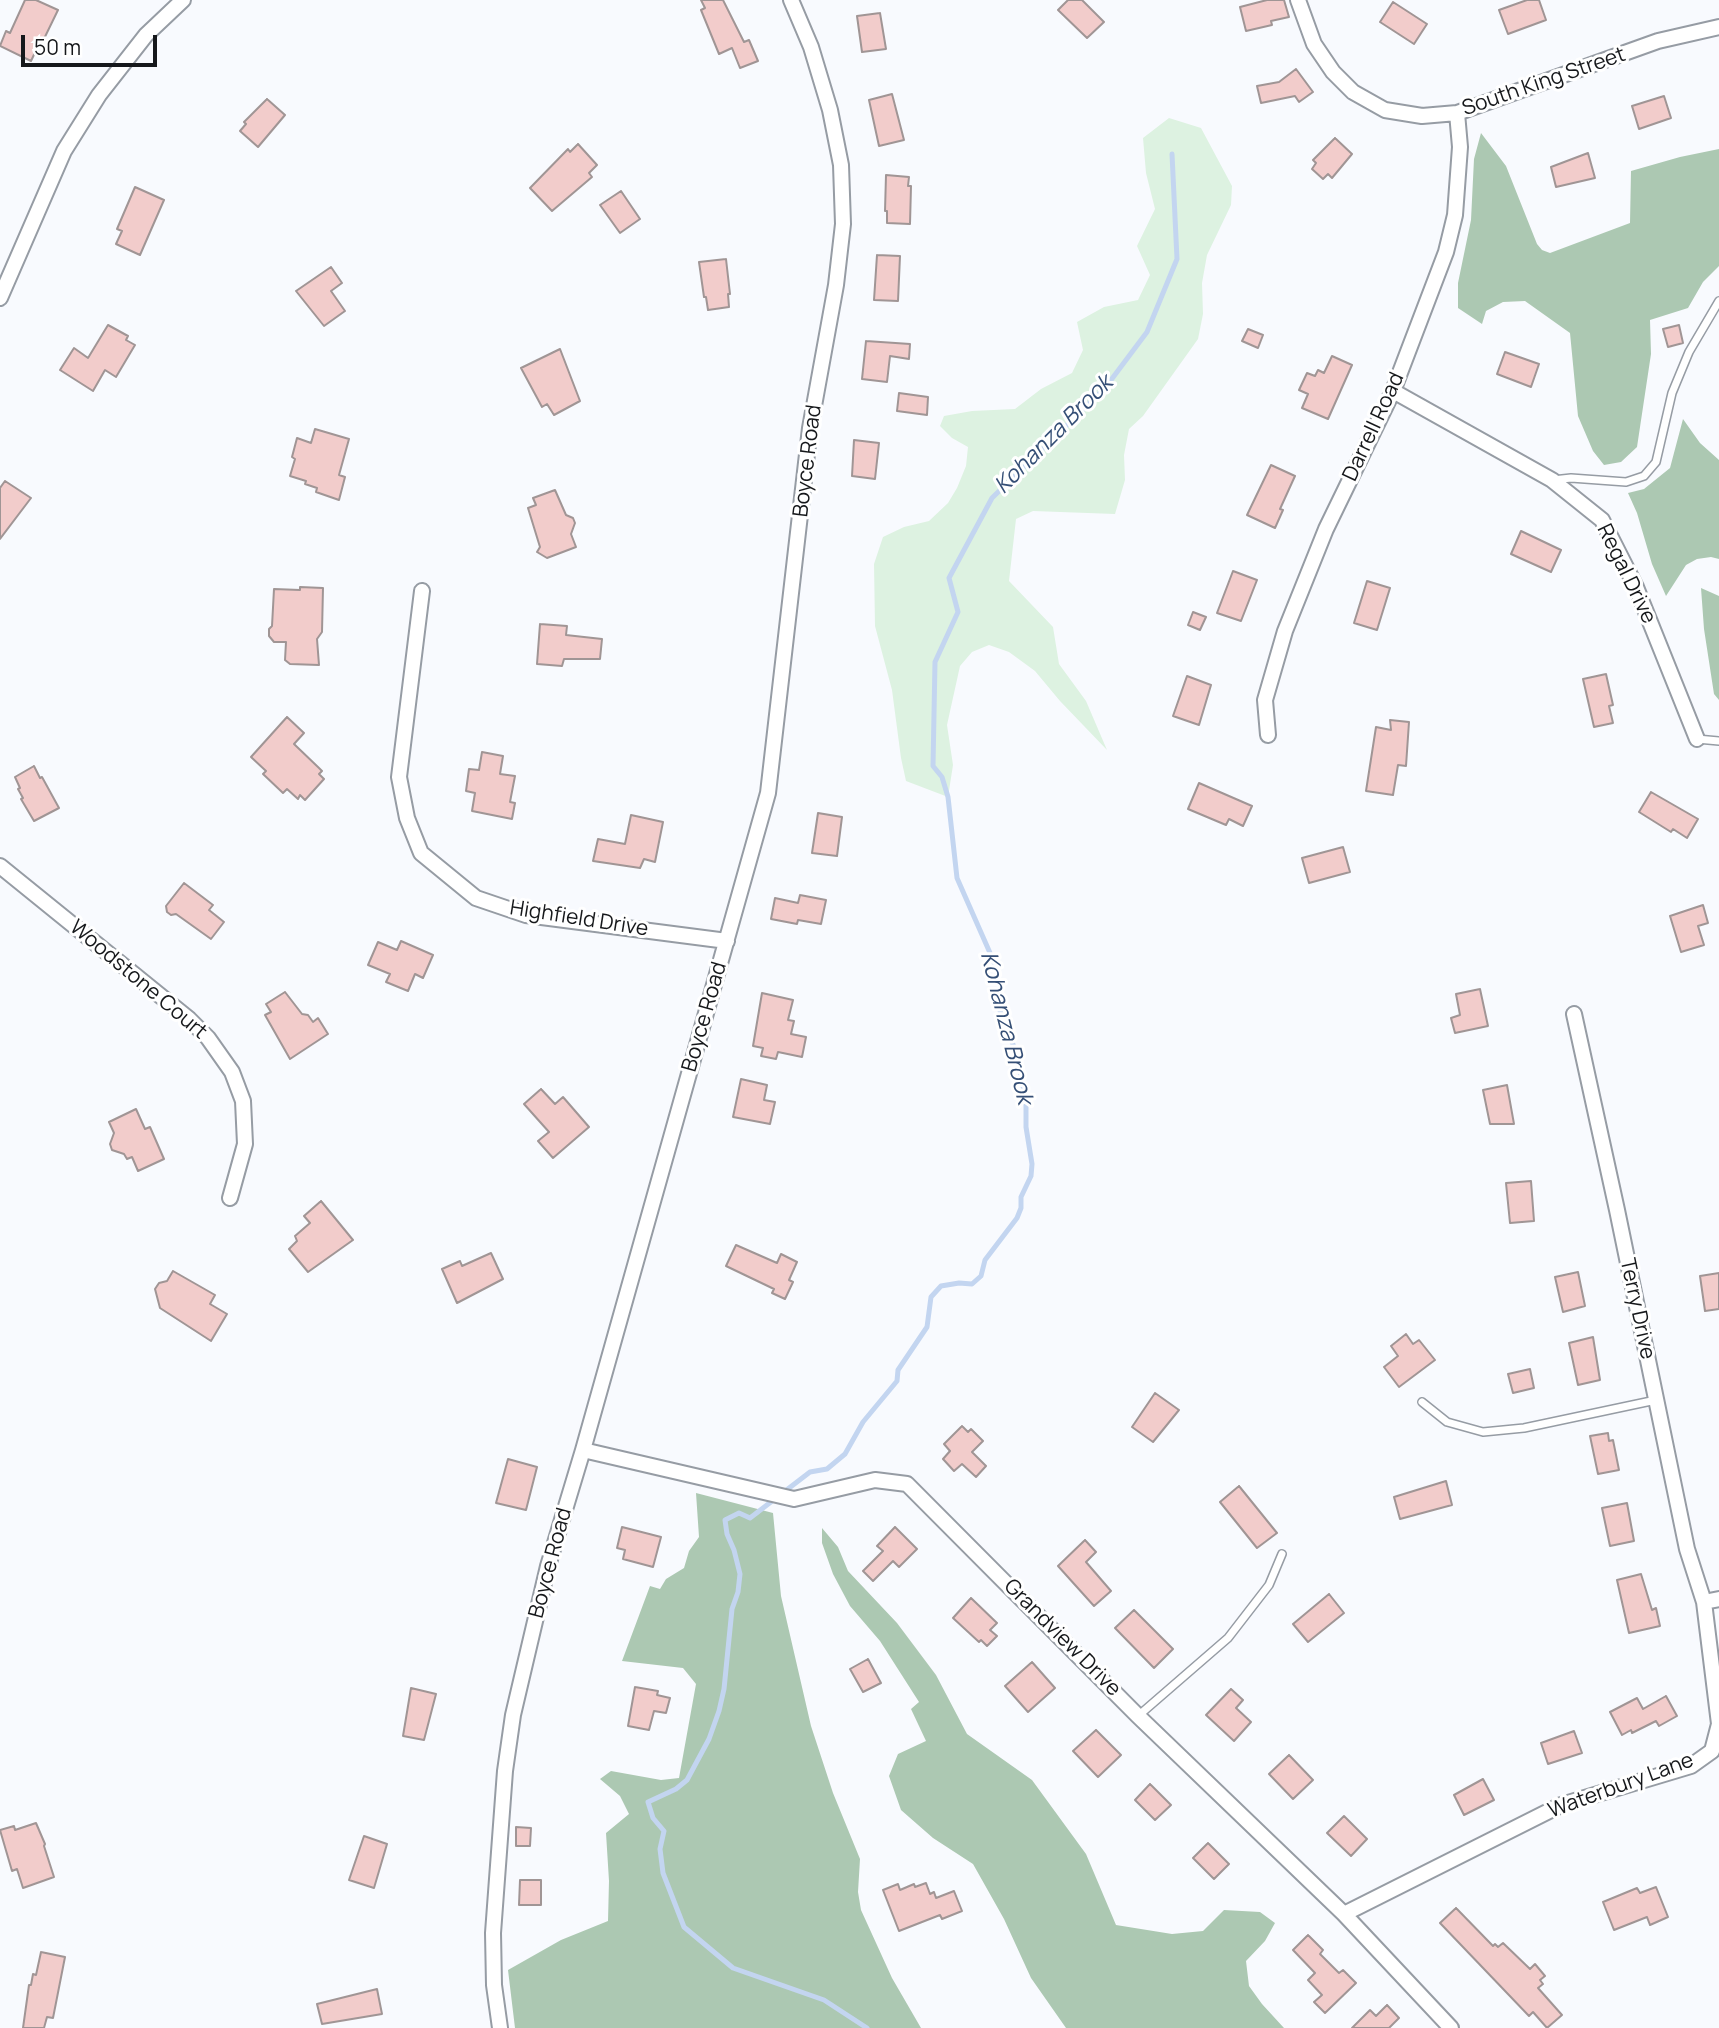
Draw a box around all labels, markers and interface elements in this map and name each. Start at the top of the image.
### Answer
scale bar [24,21,161,65]
text: 50 m [34,33,81,61]
street label: South King Street [1459,42,1629,122]
street label: Darrell Road [1338,369,1410,485]
water label: Kohanza Brook [989,370,1119,500]
street label: Boyce Road [789,403,827,519]
street label: Regal Drive [1591,520,1661,628]
street label: Highfield Drive [508,896,650,942]
street label: Woodstone Court [64,915,212,1045]
water label: Kohanza Brook [974,949,1038,1107]
street label: Boyce Road [677,959,733,1075]
street label: Terry Drive [1614,1256,1660,1362]
street label: Boyce Road [524,1505,578,1621]
street label: Grandview Drive [998,1574,1126,1702]
street label: Waterbury Lane [1545,1748,1697,1824]

